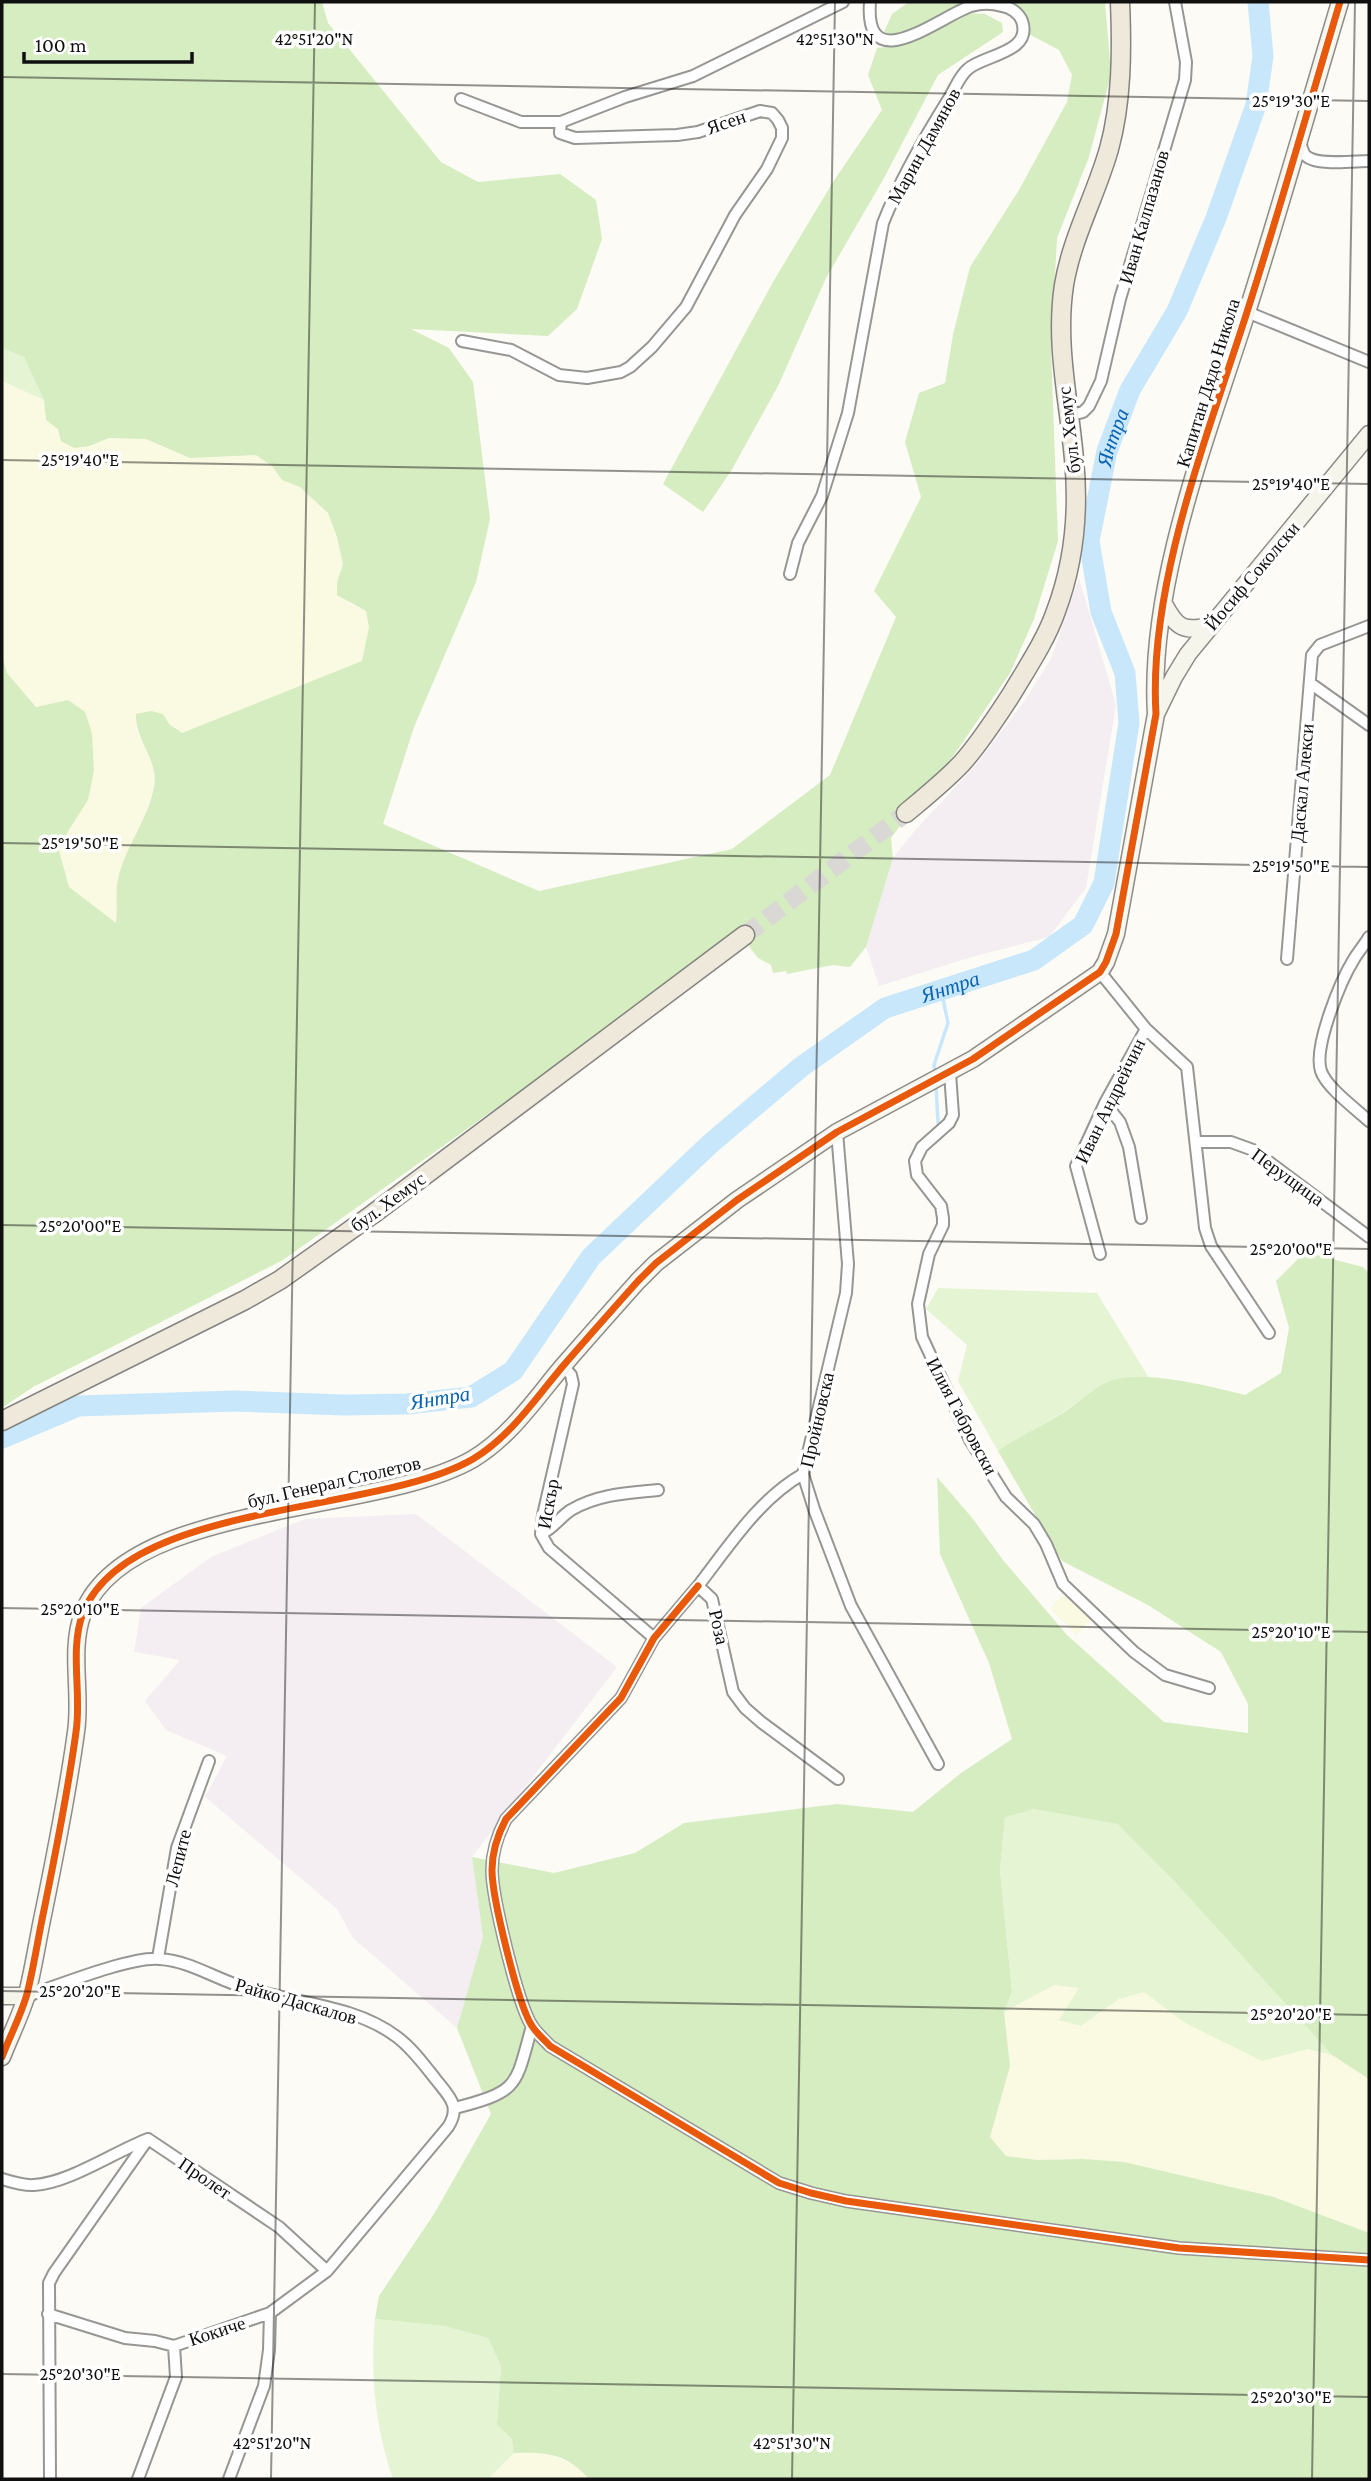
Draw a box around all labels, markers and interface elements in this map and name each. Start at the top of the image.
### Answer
scale bar [24,21,192,65]
text: 42°51'20"N [275,29,354,49]
text: 42°51'30"N [796,29,874,49]
text: 100 m [35,33,87,57]
street label: Марин Дамянов [883,84,965,208]
text: 25°19'30"E [1252,91,1330,111]
street label: Ясен [704,106,748,138]
street label: Иван Калпазанов [1115,148,1173,286]
street label: Капитан Дядо Никола [1172,296,1244,470]
street label: бул. Хемус [1053,385,1085,475]
water label: Янтра [1092,405,1134,470]
text: 25°19'40"E [41,450,119,470]
text: 25°19'40"E [1252,474,1330,494]
street label: Йосиф Соколски [1201,517,1303,635]
street label: Даскал Алекси [1286,723,1318,843]
text: 25°19'50"E [41,833,119,853]
text: 25°19'50"E [1252,856,1330,876]
water label: Янтра [917,966,983,1008]
street label: Иван Андрейчин [1071,1035,1149,1167]
street label: Перущица [1248,1144,1329,1211]
street label: бул. Хемус [347,1168,429,1236]
text: 25°20'00"E [39,1216,122,1236]
text: 25°20'00"E [1250,1239,1333,1259]
street label: Илия Габровски [922,1354,1002,1478]
street label: Пройновска [796,1370,838,1470]
water label: Янтра [407,1381,472,1415]
street label: бул. Генерал Столетов [245,1452,423,1512]
street label: Искър [533,1477,563,1531]
text: 25°20'10"E [40,1599,120,1619]
street label: Роза [705,1607,733,1647]
text: 25°20'10"E [1251,1622,1331,1642]
street label: Лепите [161,1827,195,1889]
street label: Райко Даскалов [233,1974,359,2028]
text: 25°20'20"E [39,1981,121,2001]
text: 25°20'20"E [1250,2004,1332,2024]
street label: Пролет [175,2153,236,2203]
street label: Кокиче [186,2312,248,2350]
text: 25°20'30"E [39,2364,121,2384]
text: 25°20'30"E [1250,2387,1332,2407]
text: 42°51'20"N [233,2433,312,2453]
text: 42°51'30"N [753,2433,831,2453]

